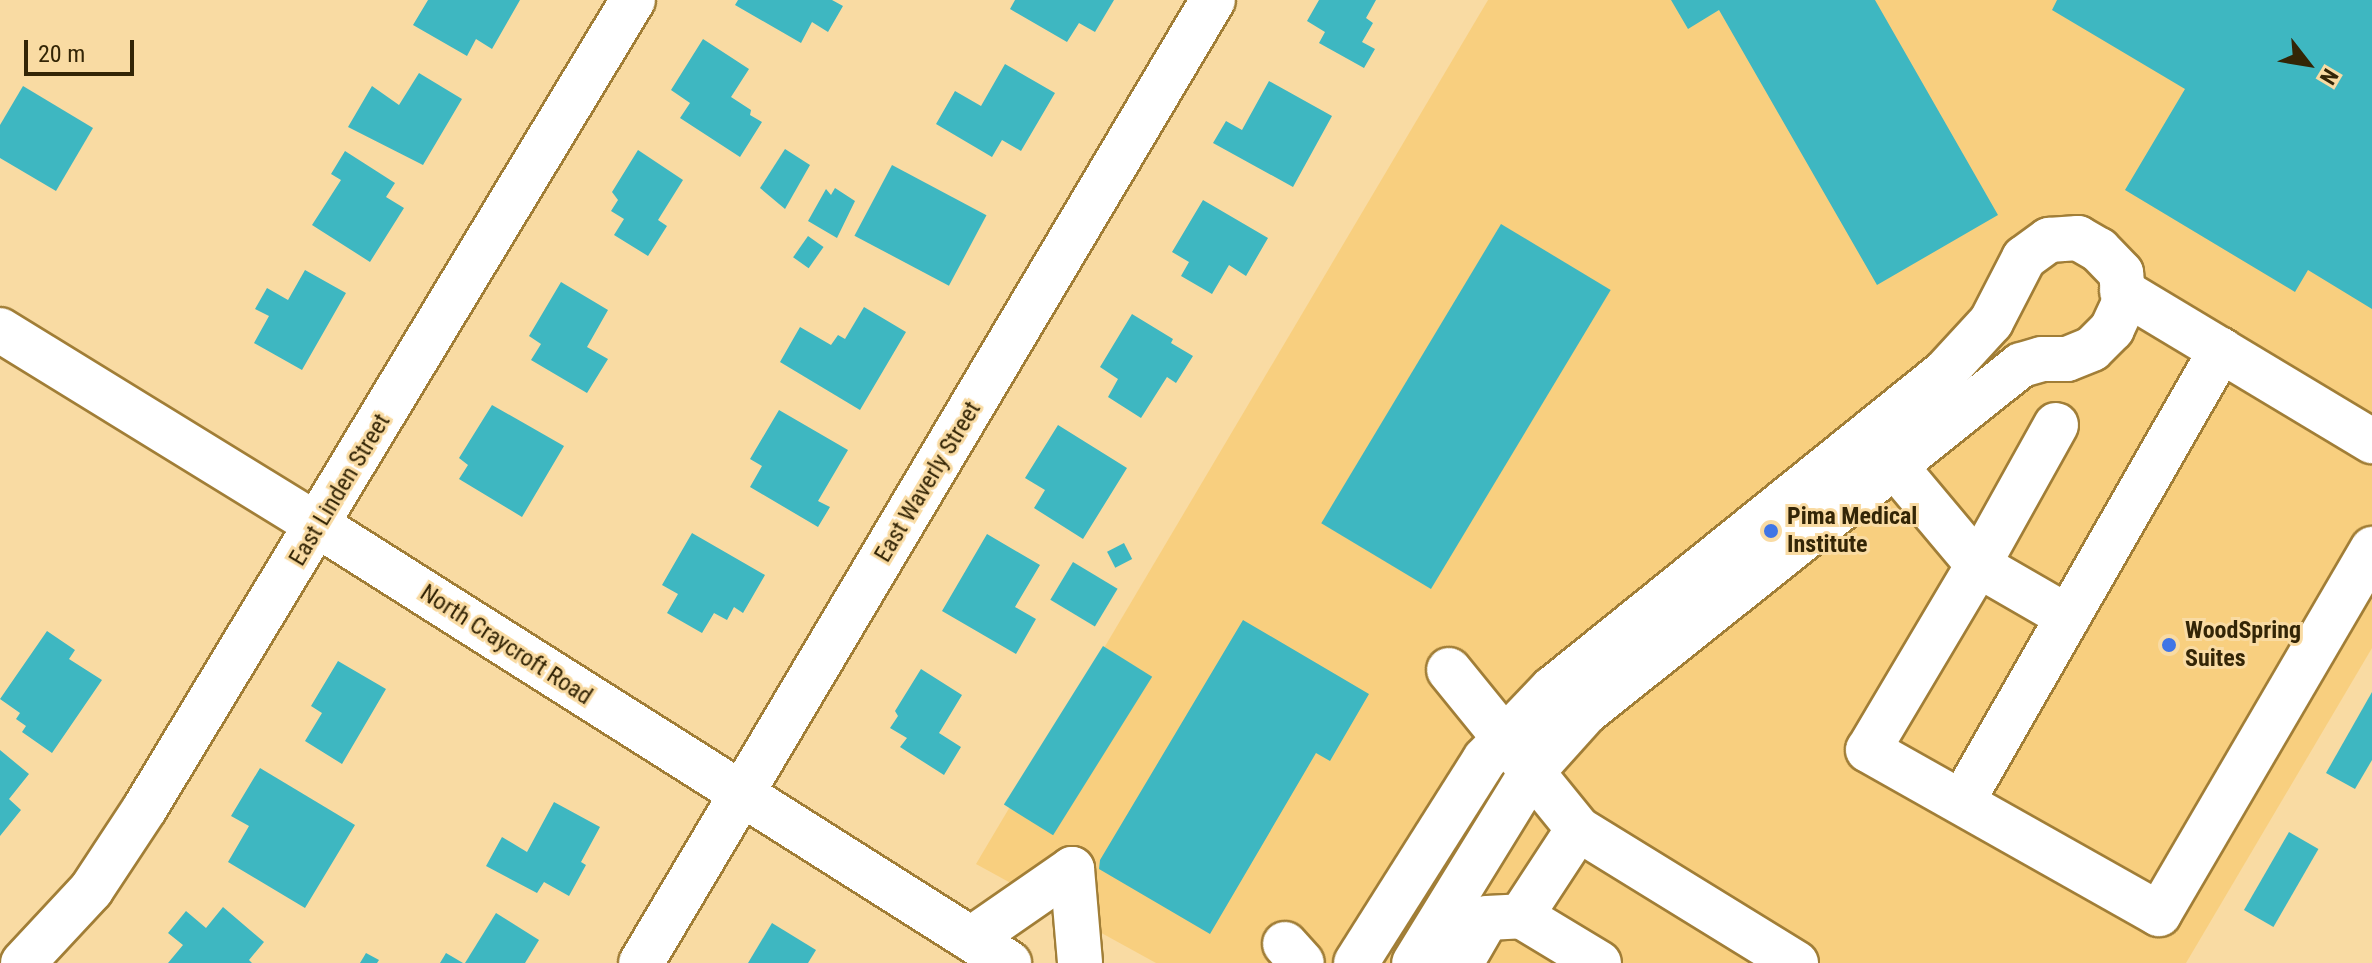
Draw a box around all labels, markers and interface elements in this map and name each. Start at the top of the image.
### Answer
scale bar [28,24,138,74]
north arrow [2268,24,2348,104]
text: 20 m [38,40,85,68]
text: N [2315,64,2343,89]
street label: East Waverly Street [869,397,987,567]
street label: East Linden Street [283,409,397,571]
place label: Pima Medical Institute [1787,503,1917,559]
marker: Pima Medical Institute [1762,522,1780,540]
street label: North Craycroft Road [415,579,597,711]
place label: WoodSpring Suites [2185,617,2301,673]
marker: WoodSpring Suites [2160,636,2178,654]

